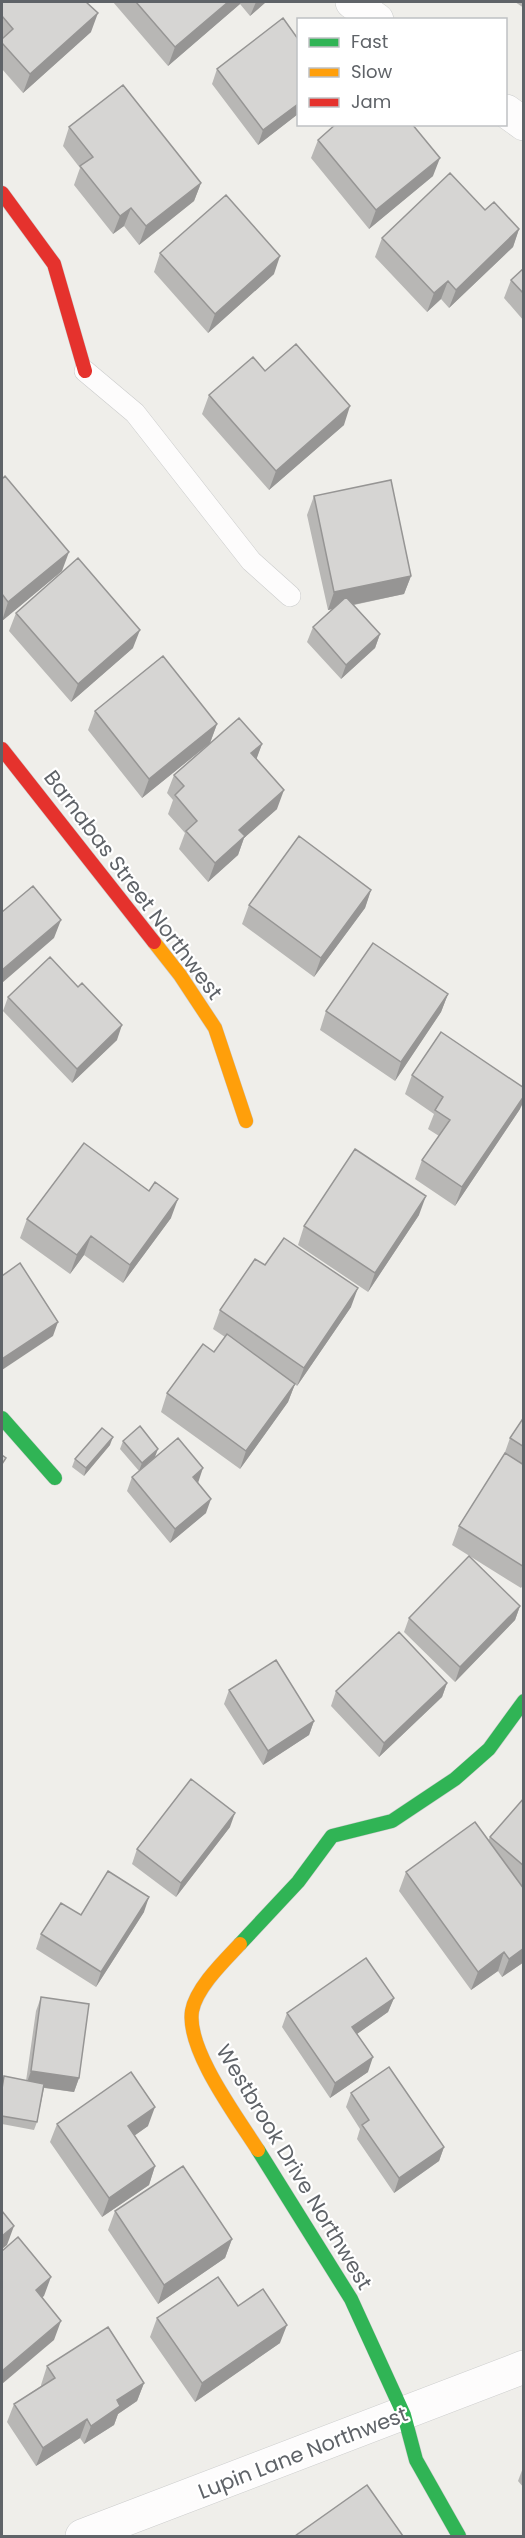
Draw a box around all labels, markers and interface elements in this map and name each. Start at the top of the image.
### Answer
legend [297,18,507,126]
text: Fast [351,29,388,54]
text: Slow [351,59,393,84]
text: Jam [351,89,391,114]
street label: Barnabas Street Northwest [37,764,229,1005]
street label: Westbrook Drive Northwest [209,2039,379,2295]
street label: Lupin Lane Northwest [194,2399,412,2506]

